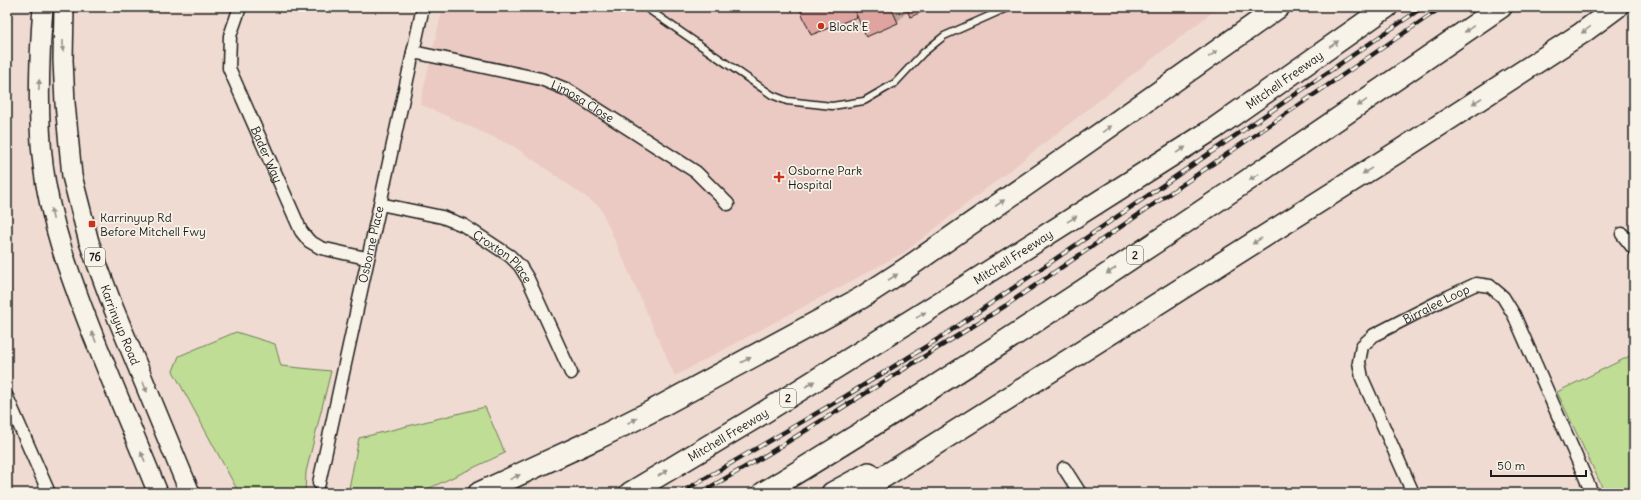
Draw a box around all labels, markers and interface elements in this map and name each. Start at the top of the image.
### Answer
place label: Block E [829,19,868,34]
marker: Block E [816,21,826,31]
one-way arrow [1463,25,1474,33]
one-way arrow [1580,26,1591,34]
one-way arrow [60,40,66,53]
one-way arrow [1329,40,1340,48]
street label: Mitchell Freeway [1243,47,1326,112]
one-way arrow [1208,50,1218,58]
street label: Limosa Close [549,76,617,125]
one-way arrow [36,79,43,91]
one-way arrow [1472,97,1482,105]
one-way arrow [1356,99,1367,107]
street label: Bader Way [248,124,286,185]
one-way arrow [1102,125,1112,133]
one-way arrow [1176,146,1187,153]
place label: Osborne Park Hospital [788,163,862,192]
one-way arrow [1362,167,1372,175]
marker: Osborne Park Hospital [773,171,785,183]
one-way arrow [1249,173,1260,181]
one-way arrow [995,199,1006,207]
street label: Osborne Place [355,205,386,284]
one-way arrow [49,208,55,220]
place label: Karrinyup Rd Before Mitchell Fwy [100,210,206,239]
one-way arrow [1066,216,1078,223]
marker: Karrinyup Rd Before Mitchell Fwy [87,219,97,229]
street label: Croxton Place [470,226,536,285]
street label: Mitchell Freeway [970,226,1055,287]
one-way arrow [1251,237,1263,244]
road number: 2 [1127,246,1143,264]
road number: 76 [85,248,105,266]
one-way arrow [1106,267,1116,275]
one-way arrow [888,273,898,281]
street label: Birralee Loop [1400,281,1472,327]
street label: Karrinyup Road [98,282,144,367]
one-way arrow [916,311,926,319]
one-way arrow [90,330,96,342]
one-way arrow [741,356,752,363]
one-way arrow [805,380,815,388]
one-way arrow [143,381,149,393]
road number: 2 [780,389,796,407]
street label: Mitchell Freeway [685,404,771,464]
one-way arrow [626,418,638,424]
one-way arrow [140,451,146,463]
scale bar [1491,452,1586,478]
text: 50 m [1497,458,1526,473]
one-way arrow [658,469,668,477]
one-way arrow [509,474,520,480]

